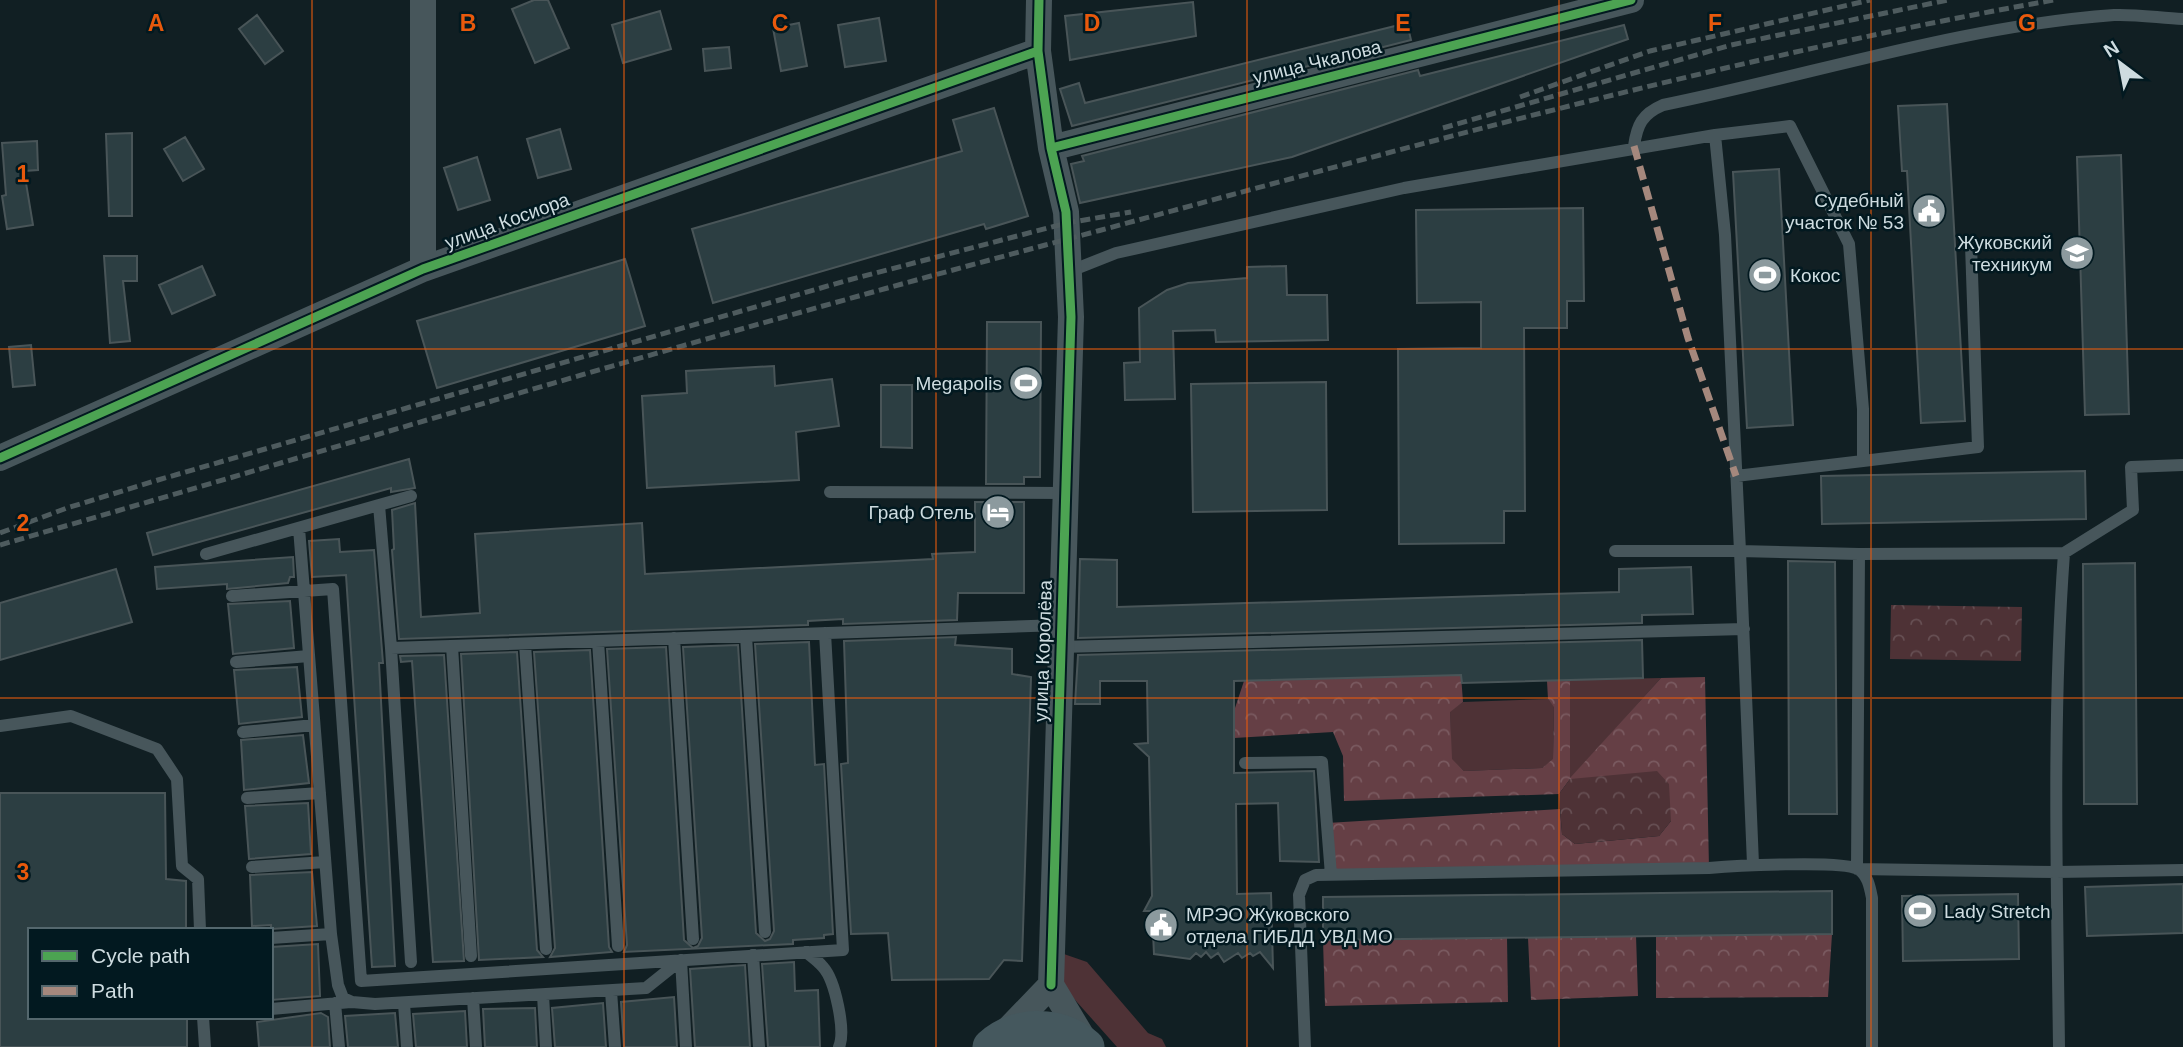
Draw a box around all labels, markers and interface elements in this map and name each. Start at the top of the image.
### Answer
text: A [148,10,164,36]
text: B [460,10,476,36]
text: C [772,10,788,36]
text: D [1084,10,1100,36]
text: E [1395,10,1411,36]
text: F [1708,10,1722,36]
text: G [2018,10,2036,36]
north arrow [2085,28,2155,98]
street label: улица Чкалова [1251,36,1384,88]
text: N [2100,36,2123,62]
text: 1 [17,161,30,187]
street label: улица Косиора [442,189,573,253]
place label: Судебный участок № 53 [1785,190,1904,233]
public building icon: Судебный участок № 53 [1910,192,1948,230]
place label: Жуковский техникум [1957,232,2052,275]
school or university icon: Жуковский техникум [2058,234,2096,272]
sports icon: Кокос [1746,256,1784,294]
place label: Кокос [1790,265,1840,286]
sports icon: Megapolis [1007,364,1045,402]
place label: Megapolis [915,373,1002,394]
hotel icon: Граф Отель [979,493,1017,531]
place label: Граф Отель [869,502,974,523]
text: 2 [17,510,29,536]
street label: улица Королёва [1030,579,1056,722]
text: 3 [17,859,29,885]
sports icon: Lady Stretch [1901,892,1939,930]
place label: Lady Stretch [1944,901,2051,922]
place label: МРЭО Жуковского отдела ГИБДД УВД МО [1186,904,1393,947]
public building icon: МРЭО Жуковского отдела ГИБДД УВД МО [1142,906,1180,944]
legend [28,928,273,1019]
text: Cycle path [91,944,190,967]
text: Path [91,979,134,1002]

